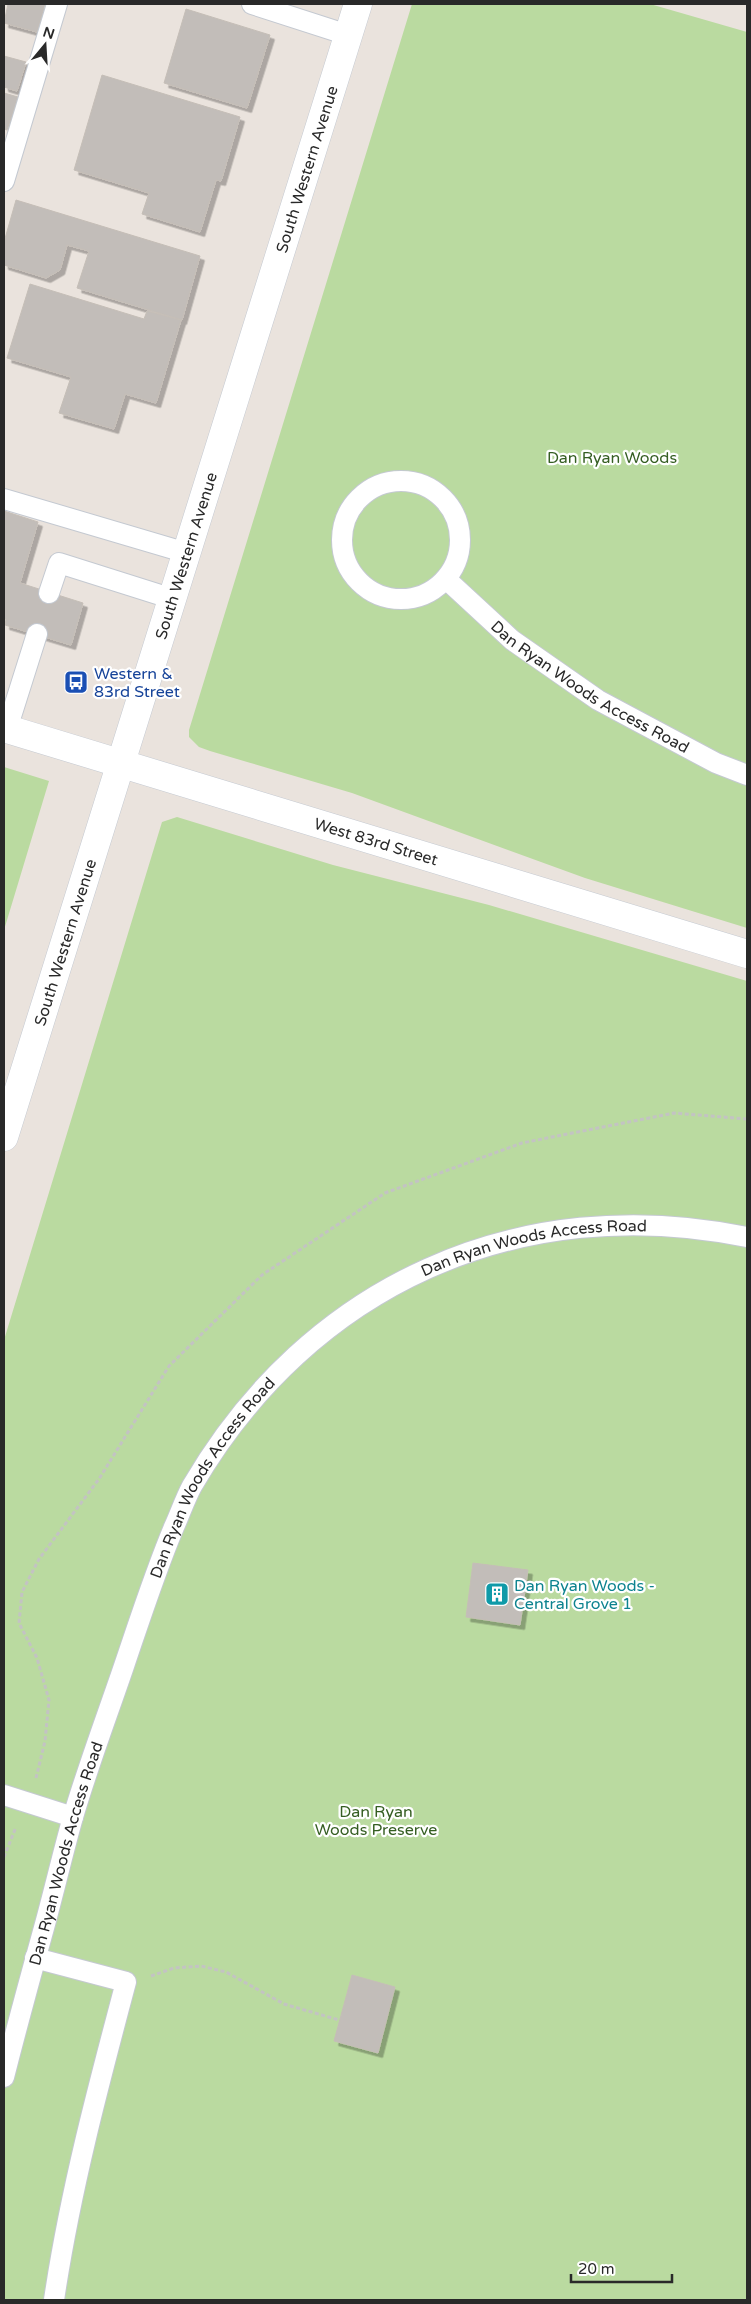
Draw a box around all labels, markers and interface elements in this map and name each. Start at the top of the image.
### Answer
north arrow [20,20,70,70]
text: N [41,23,57,43]
street label: South Western Avenue [272,83,343,255]
park label: Dan Ryan Woods [547,448,677,468]
street label: South Western Avenue [151,470,222,642]
street label: Dan Ryan Woods Access Road [486,616,692,758]
place label: Western & 83rd Street [94,664,180,702]
bus stop icon: Western & 83rd Street [63,669,89,695]
street label: West 83rd Street [311,814,440,870]
street label: South Western Avenue [30,857,101,1029]
street label: Dan Ryan Woods Access Road [418,1216,647,1281]
street label: Dan Ryan Woods Access Road [146,1373,280,1581]
place label: Dan Ryan Woods - Central Grove 1 [514,1576,655,1614]
building icon: Dan Ryan Woods - Central Grove 1 [484,1581,510,1607]
street label: Dan Ryan Woods Access Road [25,1739,108,1968]
park label: Dan Ryan Woods Preserve [315,1802,437,1840]
scale bar [571,2252,672,2284]
text: 20 m [578,2260,615,2278]

